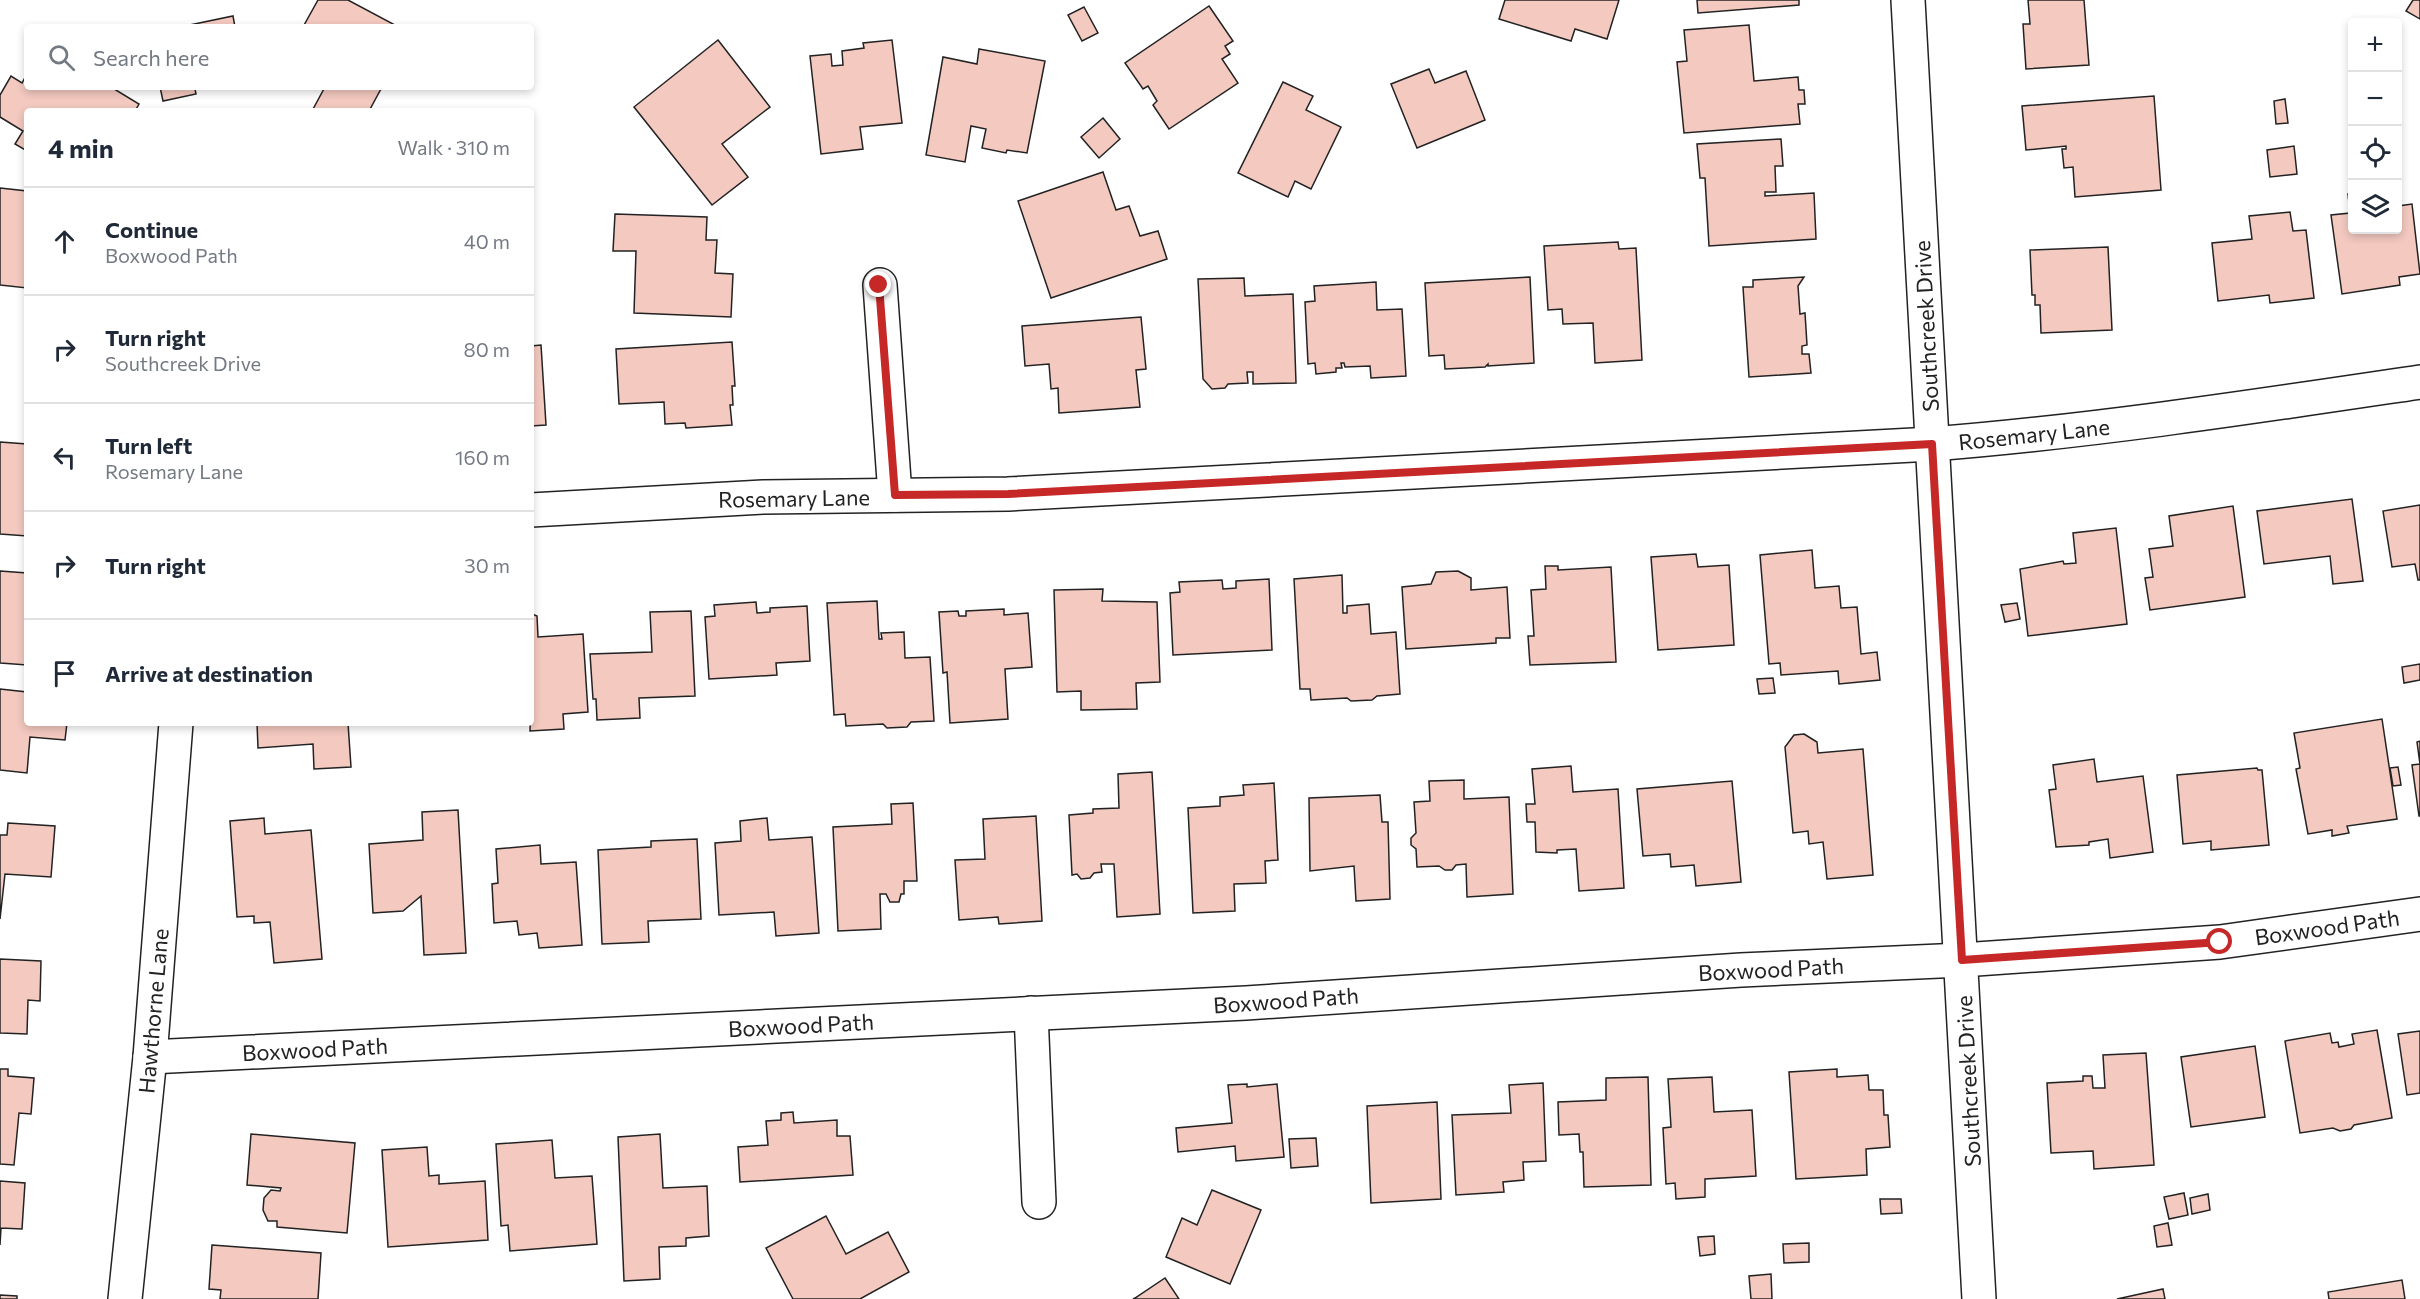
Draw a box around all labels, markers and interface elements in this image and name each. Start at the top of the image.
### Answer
map controls [2348,18,2402,234]
button: + [2348,18,2402,72]
search box [24,24,534,90]
icon: search [45,41,78,74]
text: Search here [93,44,209,71]
button: − [2348,72,2402,126]
button: locate [2348,126,2402,180]
text: 4 min [48,132,114,163]
text: Walk · 310 m [398,135,510,159]
button: layers [2348,180,2402,234]
text: Continue [105,216,198,243]
icon: ahead [48,225,81,258]
text: 40 m [464,229,510,253]
street label: Southcreek Drive [1908,240,1944,412]
text: Boxwood Path [105,243,238,267]
route end [865,271,891,297]
text: Turn right [105,324,206,351]
icon: right [48,333,81,366]
text: 80 m [464,337,510,361]
text: Southcreek Drive [105,351,261,375]
street label: Rosemary Lane [1957,413,2111,455]
text: Turn left [105,432,192,459]
icon: left [48,441,81,474]
text: 160 m [455,445,510,469]
text: Rosemary Lane [105,459,243,483]
street label: Rosemary Lane [718,483,870,513]
icon: right [48,549,81,582]
text: Turn right [105,552,206,579]
text: 30 m [464,553,510,577]
icon: arrive [48,657,81,690]
text: Arrive at destination [105,660,313,687]
street label: Boxwood Path [2253,903,2401,951]
street label: Hawthorne Lane [132,927,174,1095]
route start [2206,928,2232,954]
street label: Boxwood Path [1697,952,1845,986]
street label: Boxwood Path [1212,981,1360,1019]
street label: Southcreek Drive [1950,995,1986,1167]
street label: Boxwood Path [727,1008,875,1042]
street label: Boxwood Path [241,1032,389,1066]

